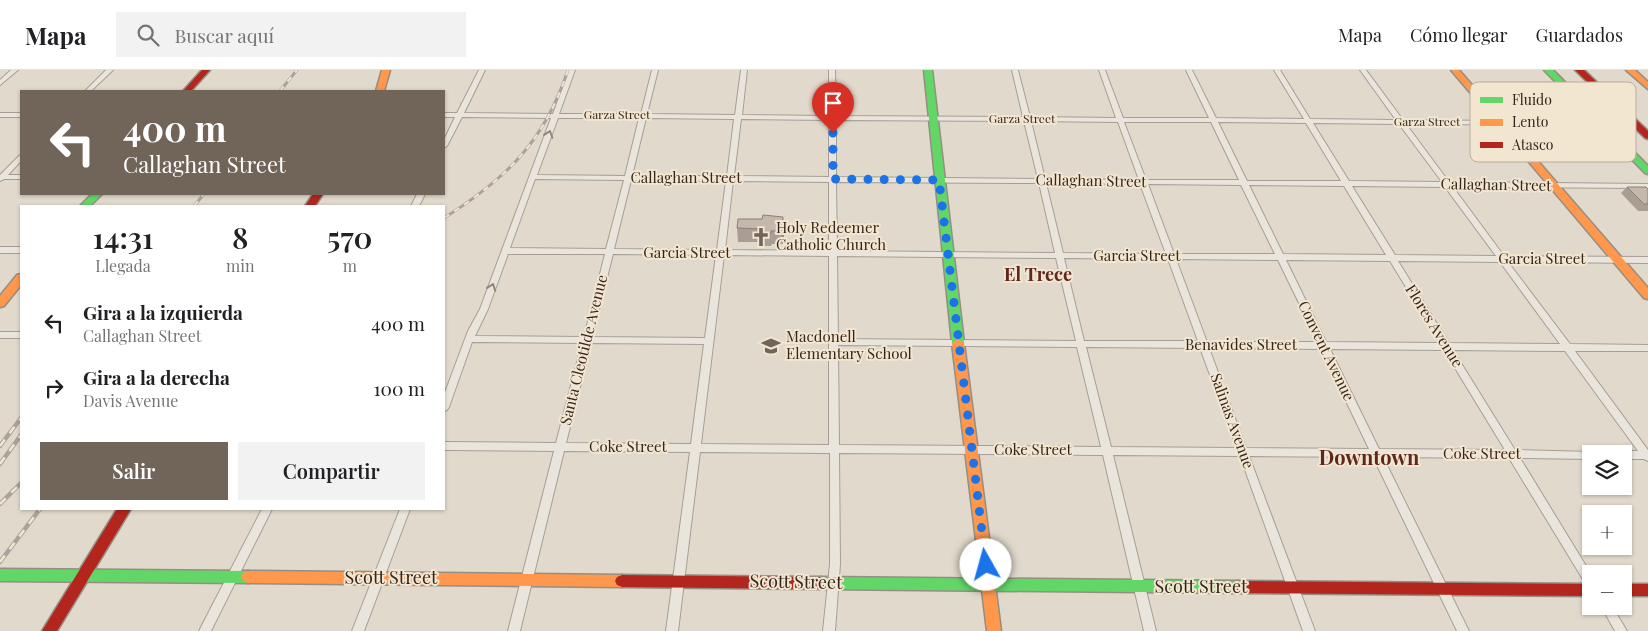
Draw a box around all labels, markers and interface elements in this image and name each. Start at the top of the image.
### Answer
search box [116,12,466,57]
text: Mapa [25,19,86,51]
icon: search [134,21,162,49]
text: Buscar aquí [174,22,274,48]
text: Mapa [1338,23,1382,47]
text: Cómo llegar [1410,23,1507,47]
text: Guardados [1535,23,1623,47]
pin [812,82,854,133]
legend [1470,82,1636,162]
icon: arrive [819,89,847,117]
text: Fluido [1512,90,1552,109]
text: 400 m [123,104,226,151]
street label: Garza Street [584,106,651,122]
icon: left [40,110,105,175]
street label: Garza Street [989,110,1056,126]
text: Lento [1512,112,1549,131]
street label: Garza Street [1394,113,1461,129]
one-way arrow [543,131,553,139]
text: Atasco [1511,135,1554,154]
text: Callaghan Street [123,149,286,179]
street label: Callaghan Street [630,167,742,187]
street label: Callaghan Street [1035,169,1147,191]
street label: Callaghan Street [1440,173,1552,195]
text: 14:31 [93,217,153,257]
text: 8 [232,217,248,257]
text: 570 [327,217,372,257]
place label: Holy Redeemer Catholic Church [776,217,886,254]
church icon: Holy Redeemer Catholic Church [750,226,772,248]
street label: Garcia Street [643,242,731,262]
street label: Garcia Street [1093,245,1181,265]
street label: Garcia Street [1498,248,1586,268]
text: Llegada [95,255,151,276]
text: min [226,255,254,276]
text: m [343,255,357,276]
district label: El Trece [1004,262,1072,286]
street label: Santa Cleotilde Avenue [555,273,611,427]
street label: Flores Avenue [1401,280,1468,371]
one-way arrow [486,283,496,292]
street label: Convent Avenue [1294,297,1360,404]
text: Gira a la izquierda [83,299,243,325]
icon: left [40,309,68,337]
text: 400 m [371,310,425,336]
text: Callaghan Street [83,325,201,346]
place label: Macdonell Elementary School [786,326,912,363]
street label: Benavides Street [1185,334,1298,354]
school or university icon: Macdonell Elementary School [760,335,782,357]
text: Gira a la derecha [83,364,230,390]
street label: Salinas Avenue [1206,370,1259,471]
icon: right [40,374,68,402]
text: 100 m [374,375,425,401]
text: Davis Avenue [83,390,178,411]
street label: Coke Street [589,436,668,456]
street label: Coke Street [994,439,1073,459]
button: Salir [40,442,228,500]
button: Compartir [238,442,425,500]
district label: Downtown [1319,443,1420,470]
street label: Coke Street [1443,443,1522,463]
map controls [1582,445,1632,615]
button: layers [1582,445,1632,495]
button: + [1582,505,1632,555]
position arrow [959,538,1011,590]
street label: Scott Street [345,565,438,589]
button: − [1582,565,1632,615]
street label: Scott Street [749,568,843,594]
street label: Scott Street [1155,574,1248,598]

